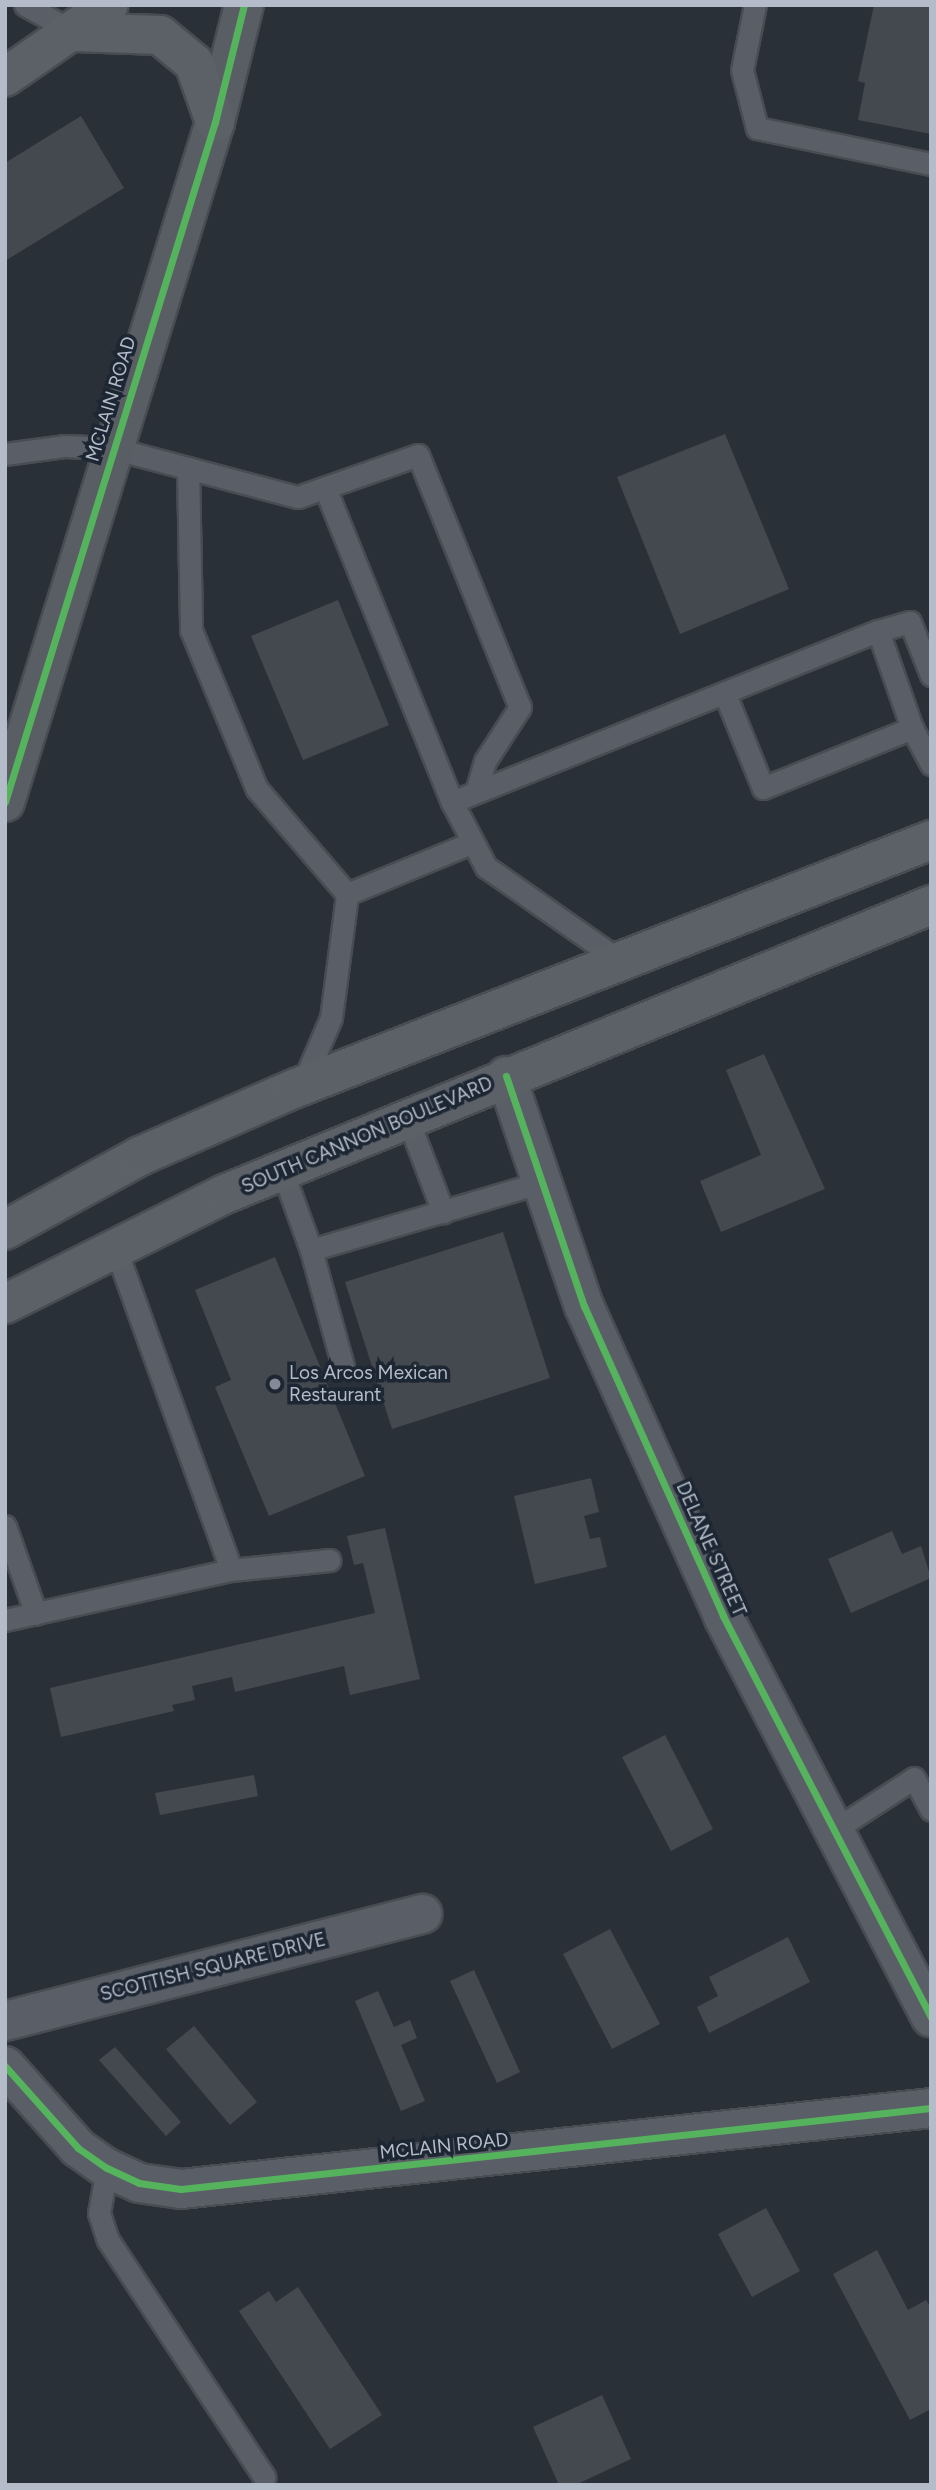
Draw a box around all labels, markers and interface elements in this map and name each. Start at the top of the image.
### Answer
street label: MCLAIN ROAD [81,334,141,464]
street label: SOUTH CANNON BOULEVARD [238,1072,496,1198]
place label: Los Arcos Mexican Restaurant [289,1362,448,1406]
marker: Los Arcos Mexican Restaurant [267,1376,283,1392]
street label: DELANE STREET [671,1478,751,1620]
street label: SCOTTISH SQUARE DRIVE [98,1928,328,2006]
street label: MCLAIN ROAD [378,2128,510,2164]

